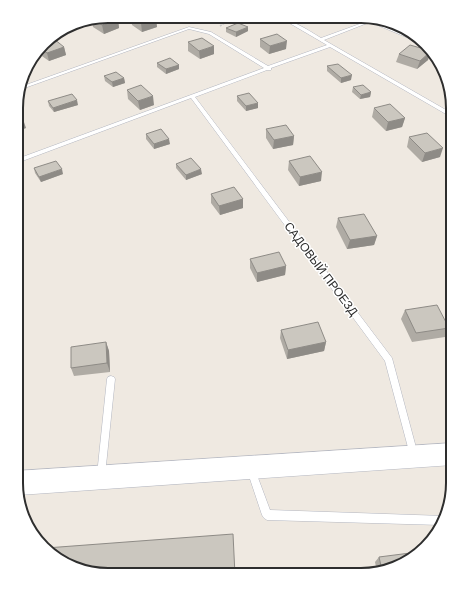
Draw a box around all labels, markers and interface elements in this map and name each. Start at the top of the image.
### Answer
street label: САДОВЫЙ ПРОЕЗД [280,219,362,319]

